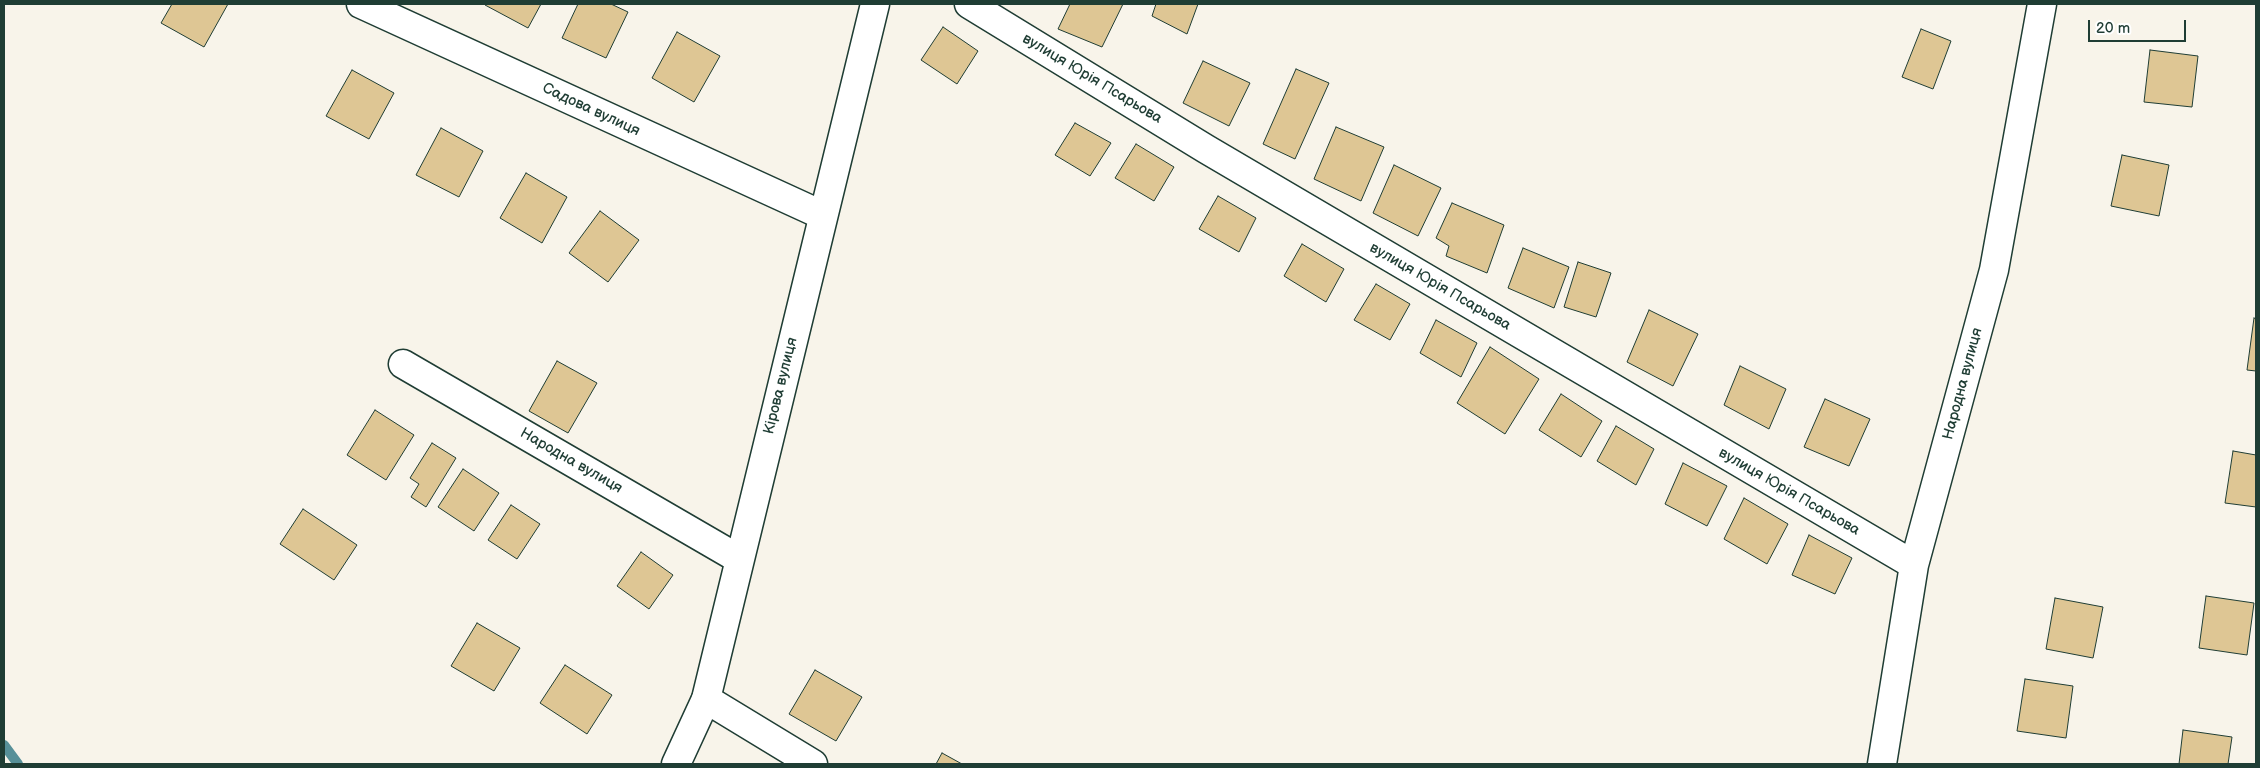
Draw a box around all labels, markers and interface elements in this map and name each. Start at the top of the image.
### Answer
scale bar [2090,10,2188,42]
text: 20 m [2096,19,2130,38]
street label: вулиця Юрія Псарьова [1019,30,1165,128]
street label: Садова вулиця [539,80,643,140]
street label: вулиця Юрія Псарьова [1366,239,1514,335]
street label: Народна вулиця [1939,326,1987,442]
street label: Кірова вулиця [760,336,802,436]
street label: Народна вулиця [517,424,625,498]
street label: вулиця Юрія Псарьова [1715,444,1863,540]

